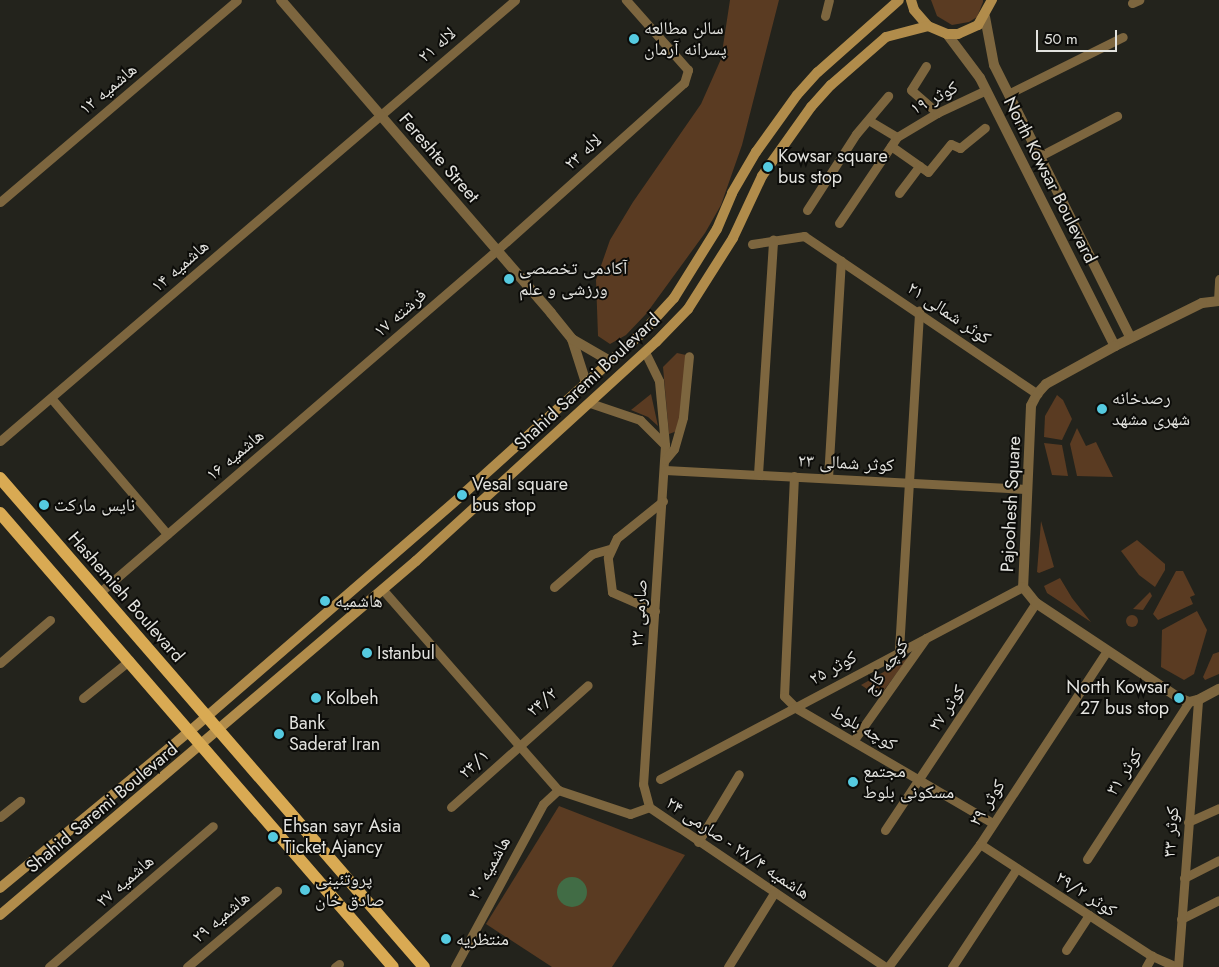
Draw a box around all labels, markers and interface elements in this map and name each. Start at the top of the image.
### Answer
place label: سالن مطالعه پسرانه آرمان [644,18,727,60]
scale bar [1039,20,1120,52]
street label: لاله ۲۱ [414,23,460,67]
text: 50 m [1044,28,1078,50]
marker: سالن مطالعه پسرانه آرمان [628,33,640,45]
street label: هاشمیه ۱۲ [75,59,141,119]
street label: کوثر ۱۹ [906,77,962,119]
street label: North Kowsar Boulevard [999,93,1101,267]
street label: Fereshte Street [394,109,484,207]
street label: لاله ۲۳ [560,130,606,174]
place label: Kowsar square bus stop [778,146,888,188]
marker: Kowsar square bus stop [762,161,774,173]
street label: هاشمیه ۱۴ [147,235,213,297]
place label: آکادمی تخصصی ورزشی و علم [519,258,627,300]
marker: آکادمی تخصصی ورزشی و علم [503,273,515,285]
street label: کوثر شمالی ۲۱ [903,277,995,349]
street label: فرشته ۱۷ [369,284,431,342]
street label: Shahid Saremi Boulevard [510,309,664,455]
place label: رصدخانه شهری مشهد [1112,388,1190,430]
marker: رصدخانه شهری مشهد [1096,403,1108,415]
street label: هاشمیه ۱۶ [202,425,268,485]
street label: Pajoohesh Square [997,435,1025,573]
street label: کوثر شمالی ۲۳ [797,450,895,476]
place label: Vesal square bus stop [472,474,568,516]
marker: Vesal square bus stop [456,489,468,501]
place label: نایس مارکت [54,494,135,516]
marker: نایس مارکت [38,499,50,511]
street label: Hashemieh Boulevard [63,527,189,667]
street label: صارمی ۲۲ [626,578,652,648]
place label: هاشمیه [335,590,383,612]
marker: هاشمیه [319,595,331,607]
street label: کوچه کاج [859,634,913,700]
place label: Istanbul [377,642,435,664]
street label: کوثر ۲۵ [806,646,860,690]
marker: Istanbul [361,647,373,659]
place label: North Kowsar 27 bus stop [1066,677,1169,720]
street label: کوثر ۲۷ [924,681,970,735]
street label: ۲۴/۲ [522,683,562,721]
place label: Kolbeh [326,687,379,709]
marker: Kolbeh [310,692,322,704]
marker: North Kowsar 27 bus stop [1173,692,1185,704]
street label: کوچه بلوط [827,701,901,755]
place label: Bank Saderat Iran [289,713,380,756]
marker: Bank Saderat Iran [273,728,285,740]
street label: Shahid Saremi Boulevard [22,738,182,878]
street label: ۲۴/۱ [454,745,494,783]
street label: کوثر ۳۱ [1101,745,1147,799]
place label: مجتمع مسکونی بلوط [863,761,954,804]
marker: مجتمع مسکونی بلوط [847,776,859,788]
street label: کوثر ۲۹ [964,776,1010,830]
street label: هاشمیه ۲۸/۴ - صارمی ۲۴ [662,792,814,904]
street label: کوثر ۳۳ [1158,806,1184,858]
place label: Ehsan sayr Asia Ticket Ajancy [283,816,401,859]
marker: Ehsan sayr Asia Ticket Ajancy [267,831,279,843]
street label: هاشمیه ۲۰ [463,833,515,903]
street label: هاشمیه ۲۷ [92,850,158,912]
street label: کوثر ۲۹/۲ [1051,866,1121,922]
place label: پروتئینی صادق خان [315,869,385,912]
marker: پروتئینی صادق خان [299,884,311,896]
street label: هاشمیه ۲۹ [188,887,254,947]
place label: منتظریه [456,928,509,950]
marker: منتظریه [440,933,452,945]

